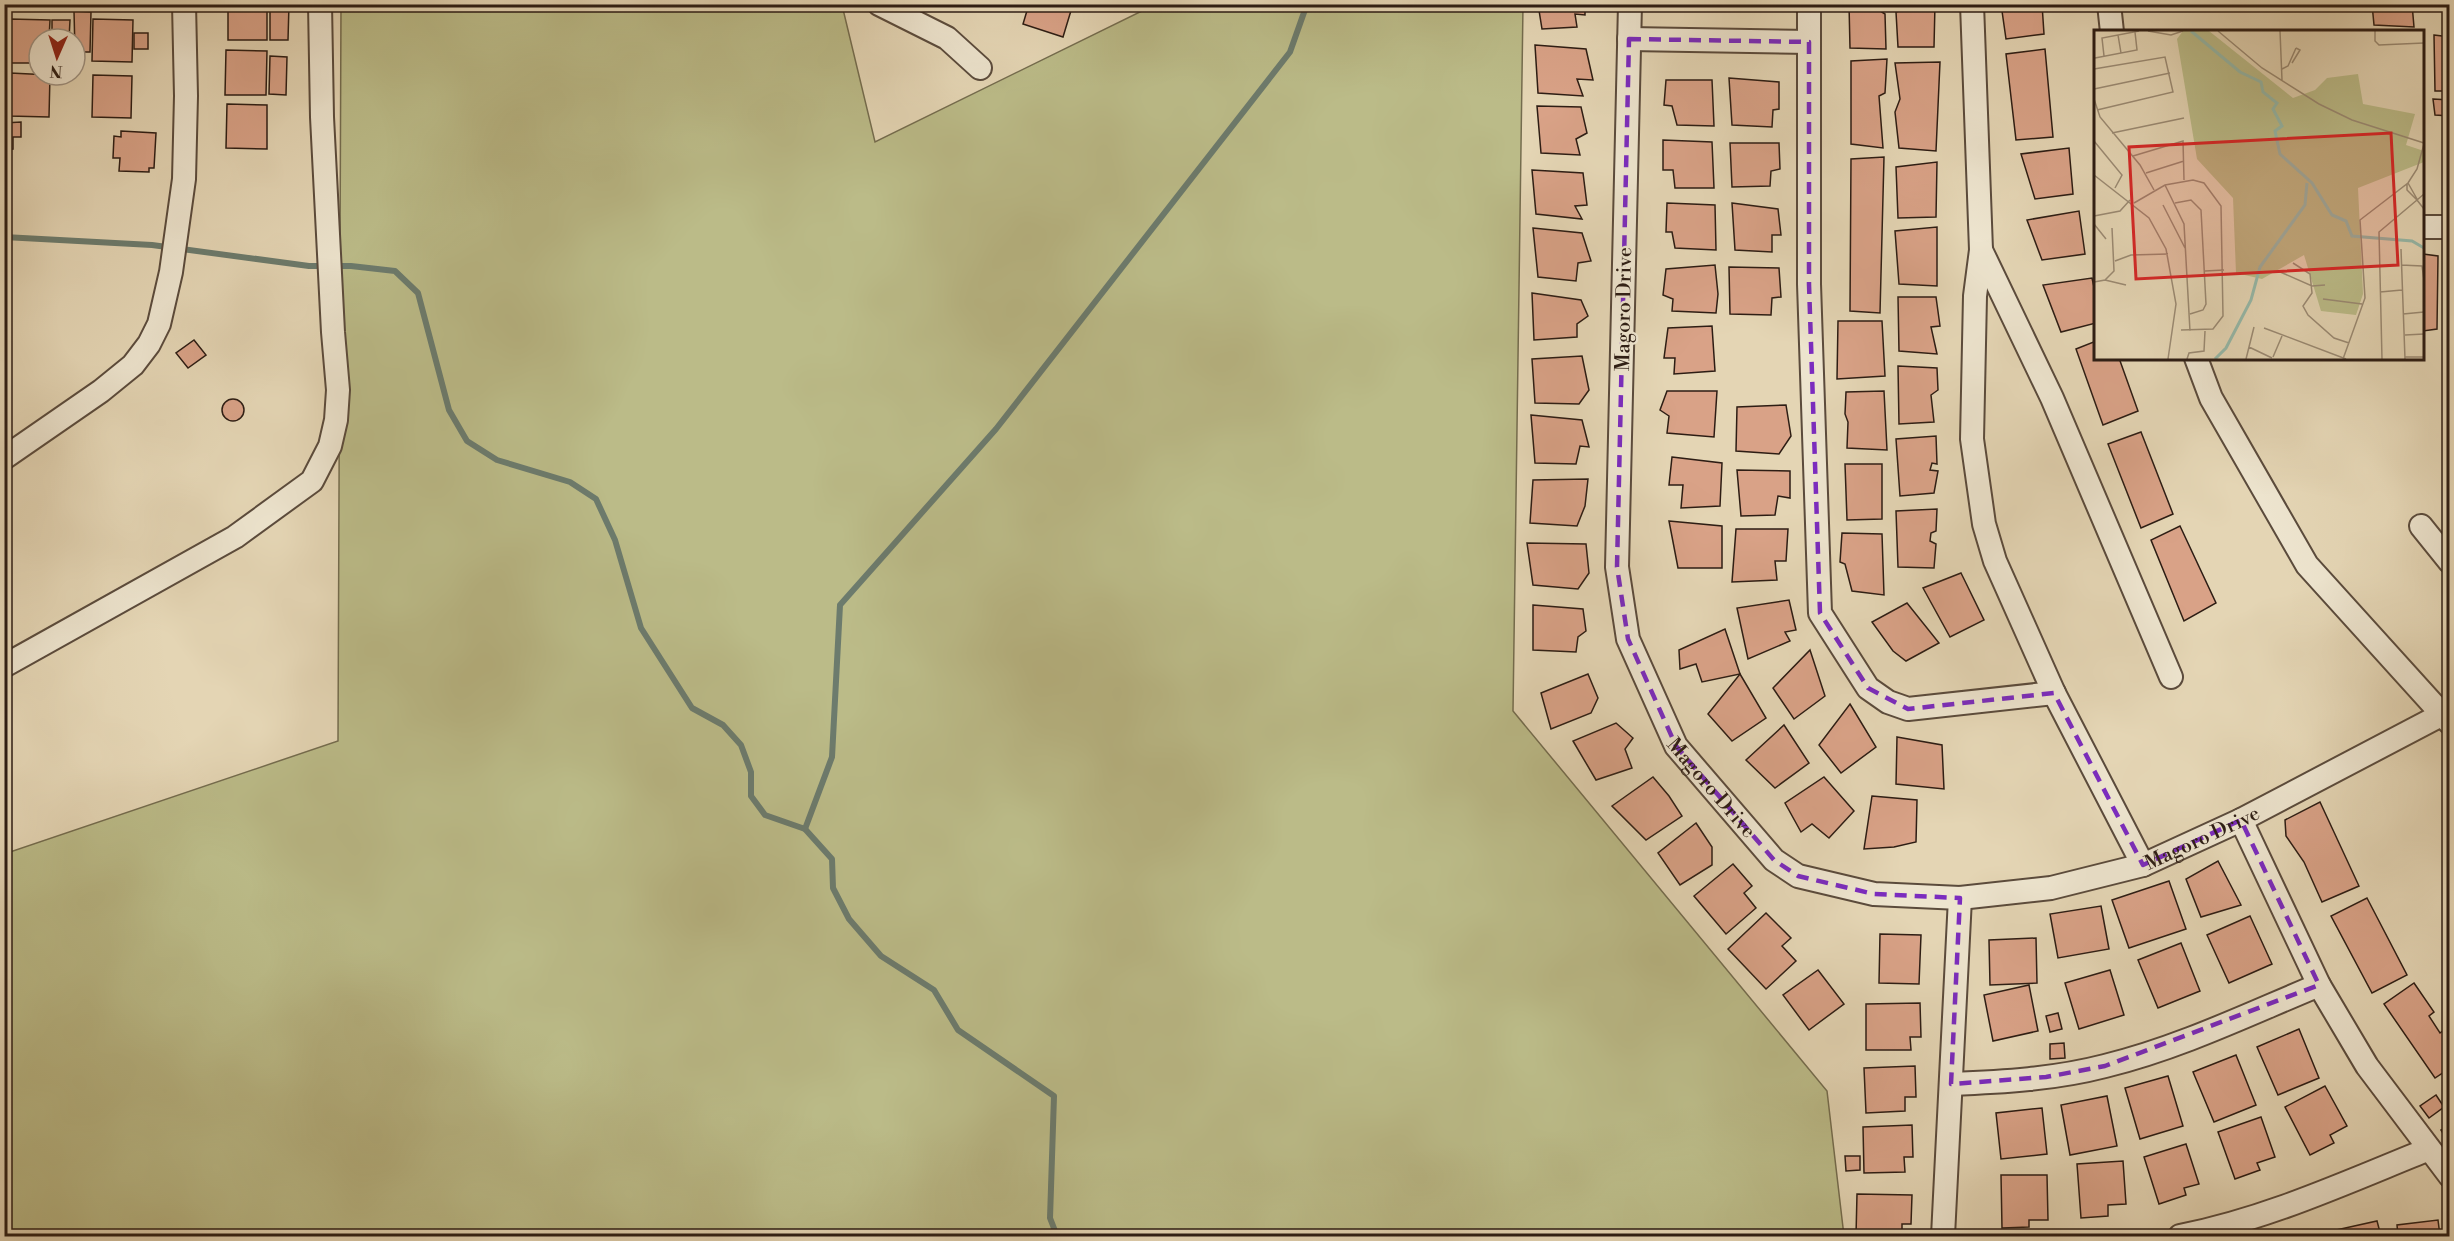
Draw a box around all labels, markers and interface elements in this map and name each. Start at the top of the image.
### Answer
north arrow [27,27,87,87]
inset map [2094,30,2424,360]
text: N [49,61,63,81]
street label: Magoro Drive [1611,247,1638,371]
street label: Magoro Drive [1661,733,1760,844]
street label: Magoro Drive [2141,801,2265,877]

